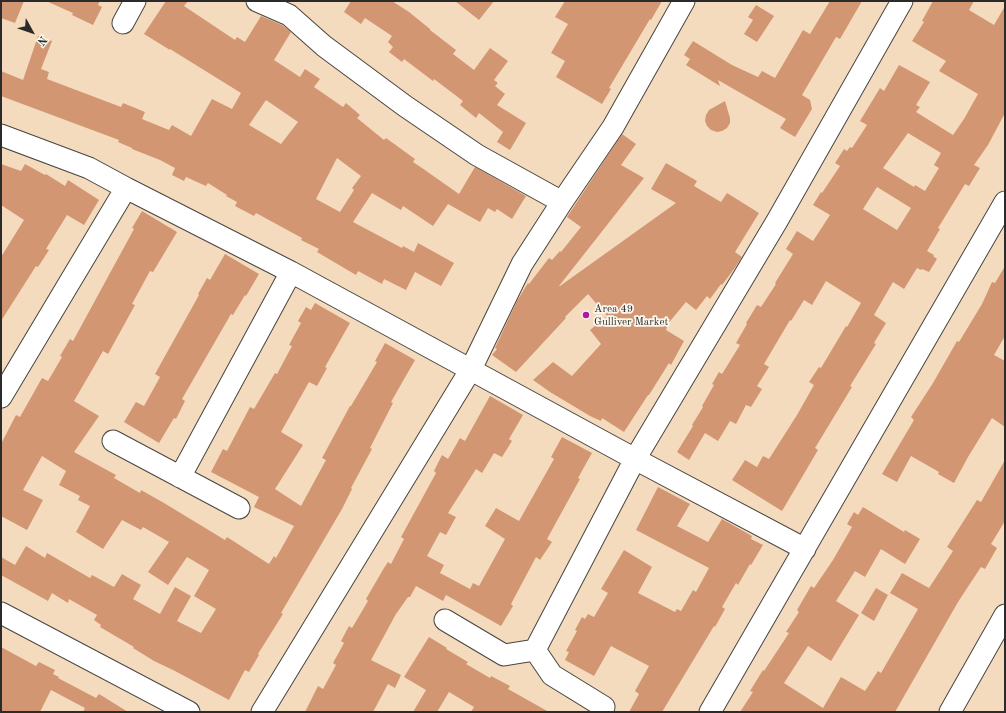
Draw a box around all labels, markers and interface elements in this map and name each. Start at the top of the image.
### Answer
north arrow [12,12,52,52]
text: N [35,33,48,47]
place label: Area 49 Gulliver Market [594,302,668,328]
marker: Area 49 Gulliver Market [581,310,591,320]

